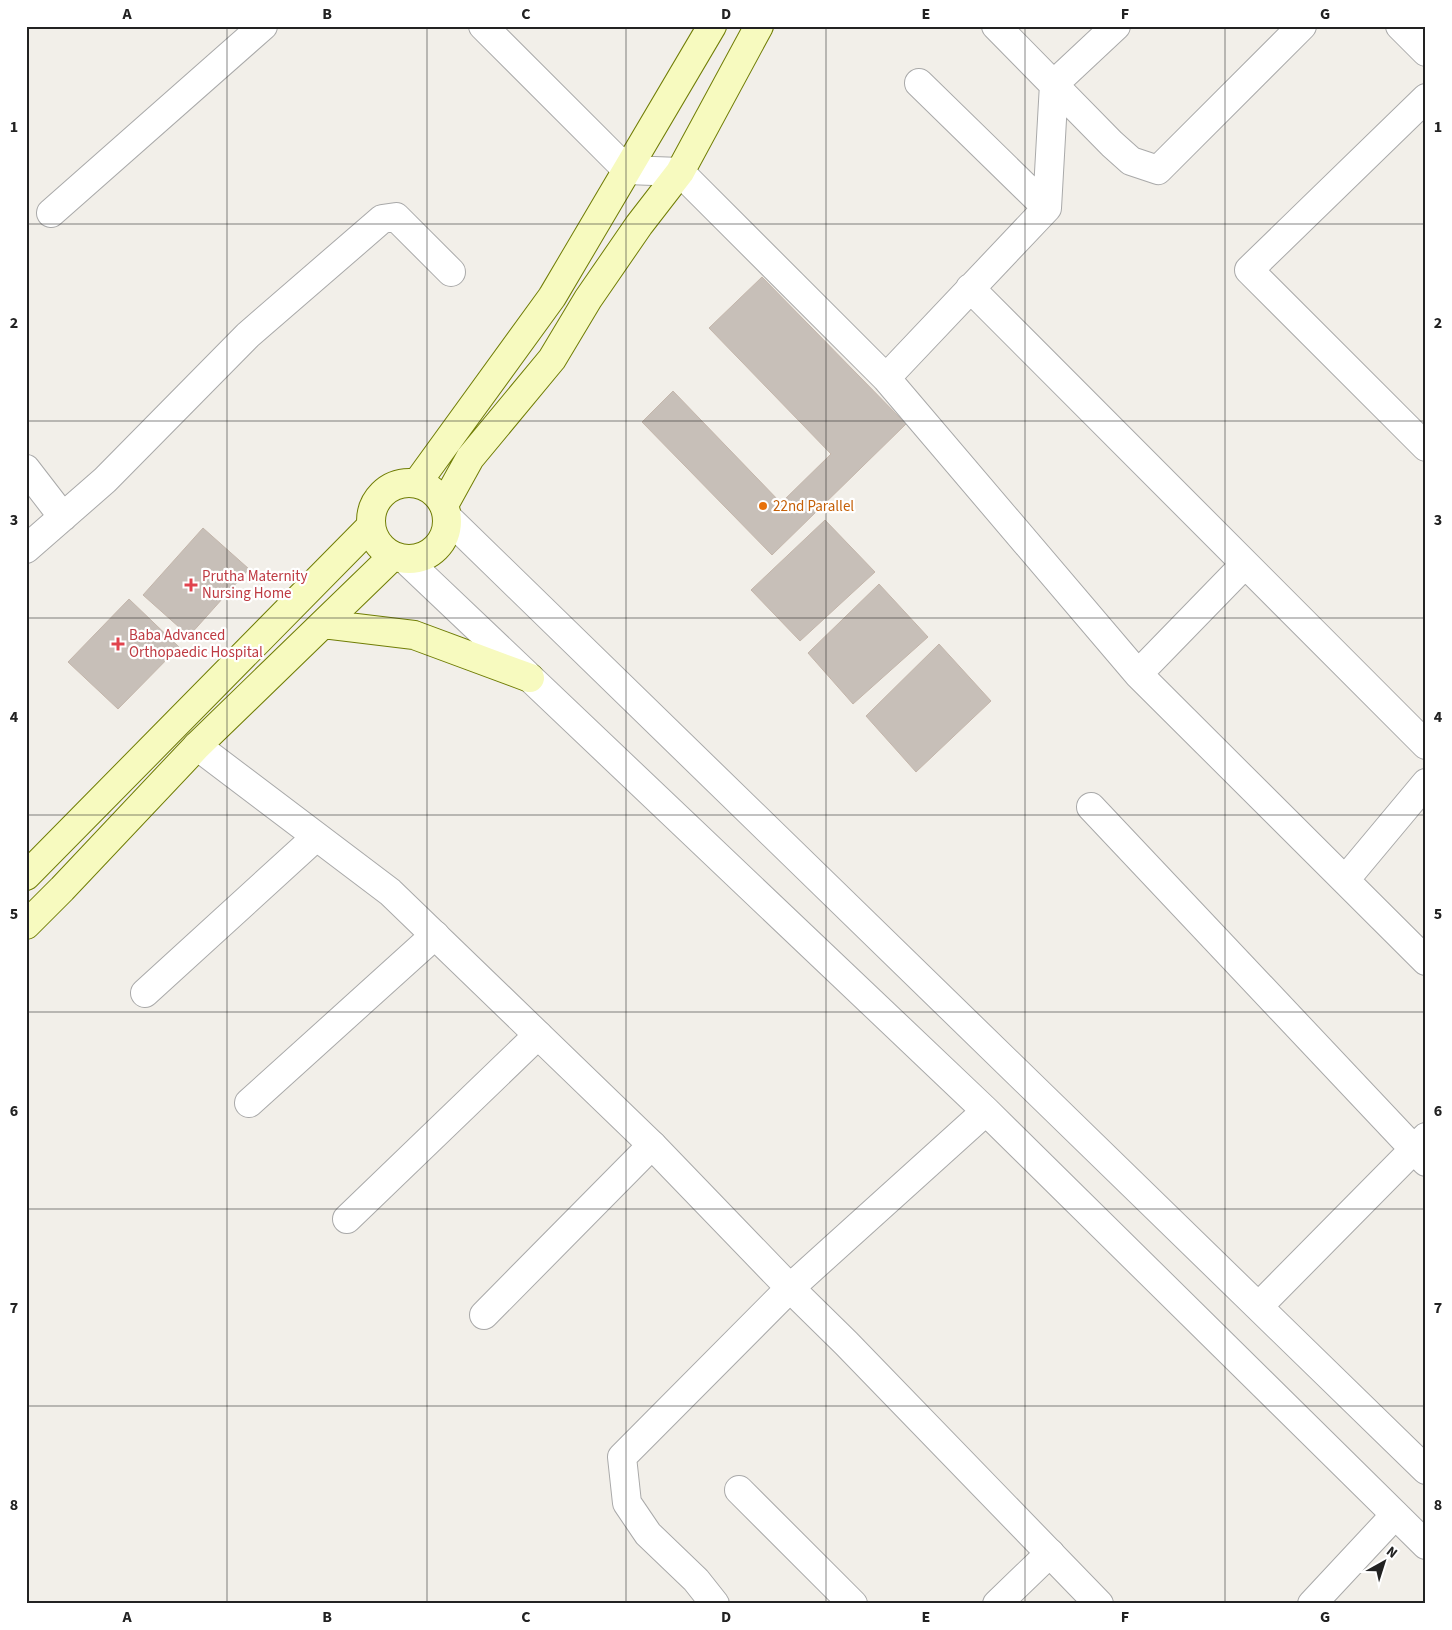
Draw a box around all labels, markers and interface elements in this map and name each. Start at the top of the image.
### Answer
text: A [121,3,132,25]
text: B [322,3,332,25]
text: C [521,3,531,25]
text: D [721,3,731,25]
text: E [922,3,930,25]
text: F [1121,3,1129,25]
text: G [1320,3,1330,25]
text: 1 [10,116,18,138]
text: 1 [1434,116,1442,138]
text: 2 [10,312,18,334]
text: 2 [1434,312,1442,334]
place label: 22nd Parallel [773,496,854,517]
marker: 22nd Parallel [757,500,769,512]
text: 3 [10,509,18,531]
text: 3 [1434,509,1442,531]
place label: Prutha Maternity Nursing Home [202,566,307,604]
marker: Prutha Maternity Nursing Home [184,578,198,592]
place label: Baba Advanced Orthopaedic Hospital [129,625,263,663]
marker: Baba Advanced Orthopaedic Hospital [111,637,125,651]
text: 4 [10,706,19,728]
text: 4 [1434,706,1443,728]
text: 5 [10,903,18,925]
text: 5 [1434,903,1442,925]
text: 6 [10,1100,18,1122]
text: 6 [1434,1100,1442,1122]
text: 7 [10,1297,18,1319]
text: 7 [1434,1297,1442,1319]
text: 8 [10,1494,18,1516]
text: 8 [1434,1494,1442,1516]
north arrow [1360,1538,1410,1588]
text: N [1382,1542,1401,1563]
text: A [121,1606,132,1628]
text: B [322,1606,332,1628]
text: C [521,1606,531,1628]
text: D [721,1606,731,1628]
text: E [922,1606,930,1628]
text: F [1121,1606,1129,1628]
text: G [1320,1606,1330,1628]

